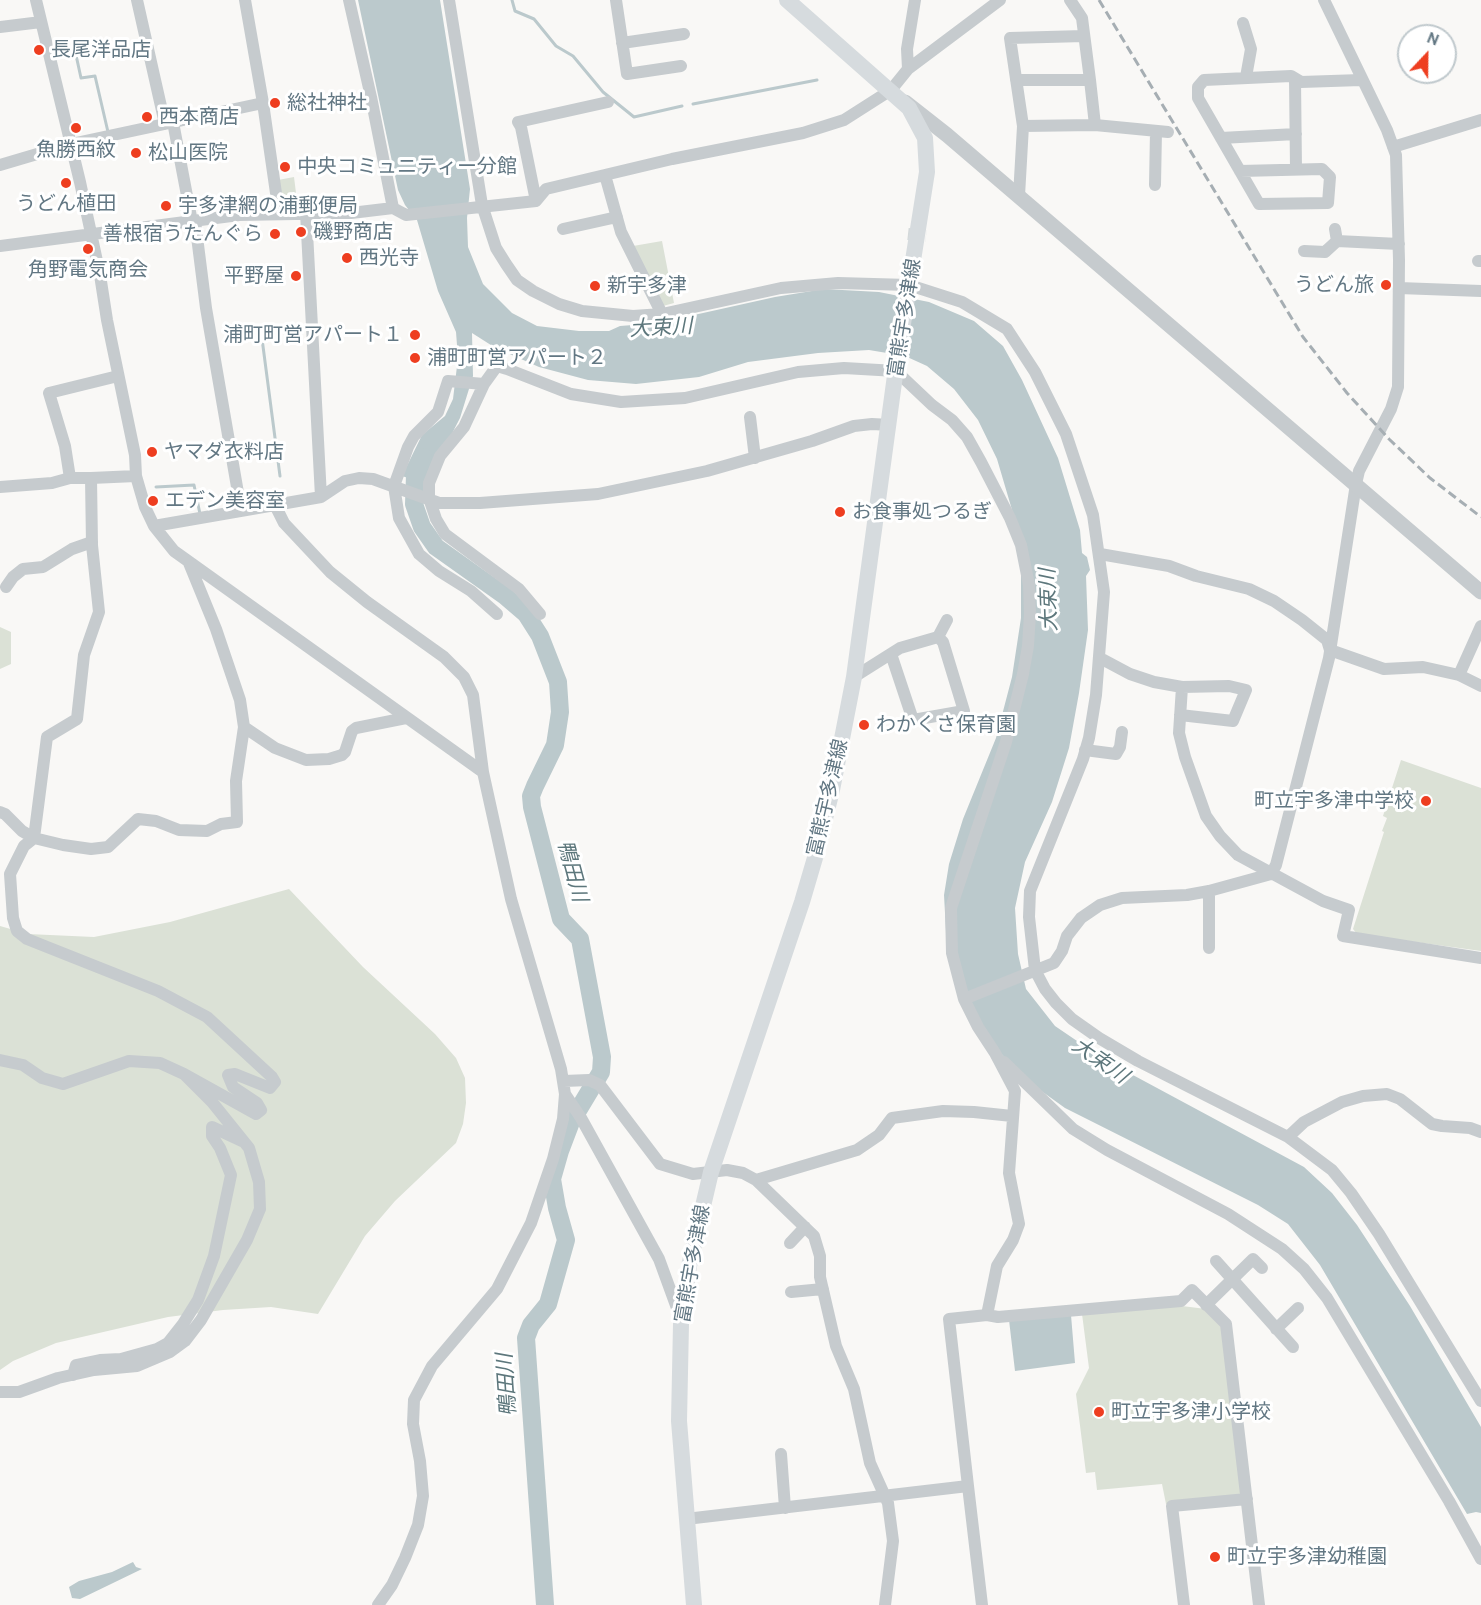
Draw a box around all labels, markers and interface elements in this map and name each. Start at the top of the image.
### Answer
north arrow [1397,24,1457,84]
text: N [1424,28,1442,50]
place label: 長尾洋品店 [51,38,151,62]
marker: 長尾洋品店 [32,43,46,57]
place label: 総社神社 [287,91,367,115]
marker: 総社神社 [268,96,282,110]
place label: 西本商店 [159,105,239,129]
marker: 西本商店 [140,110,154,124]
marker: 魚勝西紋 [69,121,83,135]
place label: 魚勝西紋 [36,138,116,162]
place label: 松山医院 [148,141,228,165]
marker: 松山医院 [129,146,143,160]
place label: 中央コミュニティー分館 [297,155,517,179]
marker: 中央コミュニティー分館 [278,160,292,174]
marker: うどん植田 [59,176,73,190]
place label: うどん植田 [16,192,116,216]
place label: 宇多津網の浦郵便局 [178,194,358,218]
marker: 宇多津網の浦郵便局 [159,199,173,213]
place label: 磯野商店 [313,220,393,244]
place label: 善根宿うたんぐら [103,222,263,246]
marker: 磯野商店 [294,225,308,239]
marker: 善根宿うたんぐら [268,227,282,241]
marker: 角野電気商会 [81,242,95,256]
place label: 西光寺 [359,246,419,270]
marker: 西光寺 [340,251,354,265]
street label: 富熊宇多津線 [884,257,926,379]
place label: 角野電気商会 [28,258,148,282]
place label: 平野屋 [224,264,284,288]
marker: 平野屋 [289,269,303,283]
place label: うどん旅 [1294,273,1374,297]
place label: 新宇多津 [607,274,687,298]
marker: うどん旅 [1379,278,1393,292]
marker: 新宇多津 [588,279,602,293]
water label: 大束川 [629,314,693,342]
place label: 浦町町営アパート１ [223,323,403,347]
marker: 浦町町営アパート１ [408,328,422,342]
place label: 浦町町営アパート２ [427,346,607,370]
marker: 浦町町営アパート２ [408,351,422,365]
place label: ヤマダ衣料店 [164,440,284,464]
marker: ヤマダ衣料店 [145,445,159,459]
place label: エデン美容室 [165,489,285,513]
marker: エデン美容室 [146,494,160,508]
place label: お食事処つるぎ [852,500,992,524]
marker: お食事処つるぎ [833,505,847,519]
water label: 大束川 [1035,568,1063,632]
place label: わかくさ保育園 [876,713,1016,737]
marker: わかくさ保育園 [857,718,871,732]
street label: 富熊宇多津線 [803,737,853,859]
place label: 町立宇多津中学校 [1254,789,1414,813]
marker: 町立宇多津中学校 [1419,794,1433,808]
water label: 鴨田川 [552,837,592,905]
water label: 大束川 [1067,1033,1133,1089]
street label: 富熊宇多津線 [671,1203,715,1325]
water label: 鴨田川 [492,1353,522,1417]
place label: 町立宇多津小学校 [1111,1400,1271,1424]
marker: 町立宇多津小学校 [1092,1405,1106,1419]
place label: 町立宇多津幼稚園 [1227,1545,1387,1569]
marker: 町立宇多津幼稚園 [1208,1550,1222,1564]

